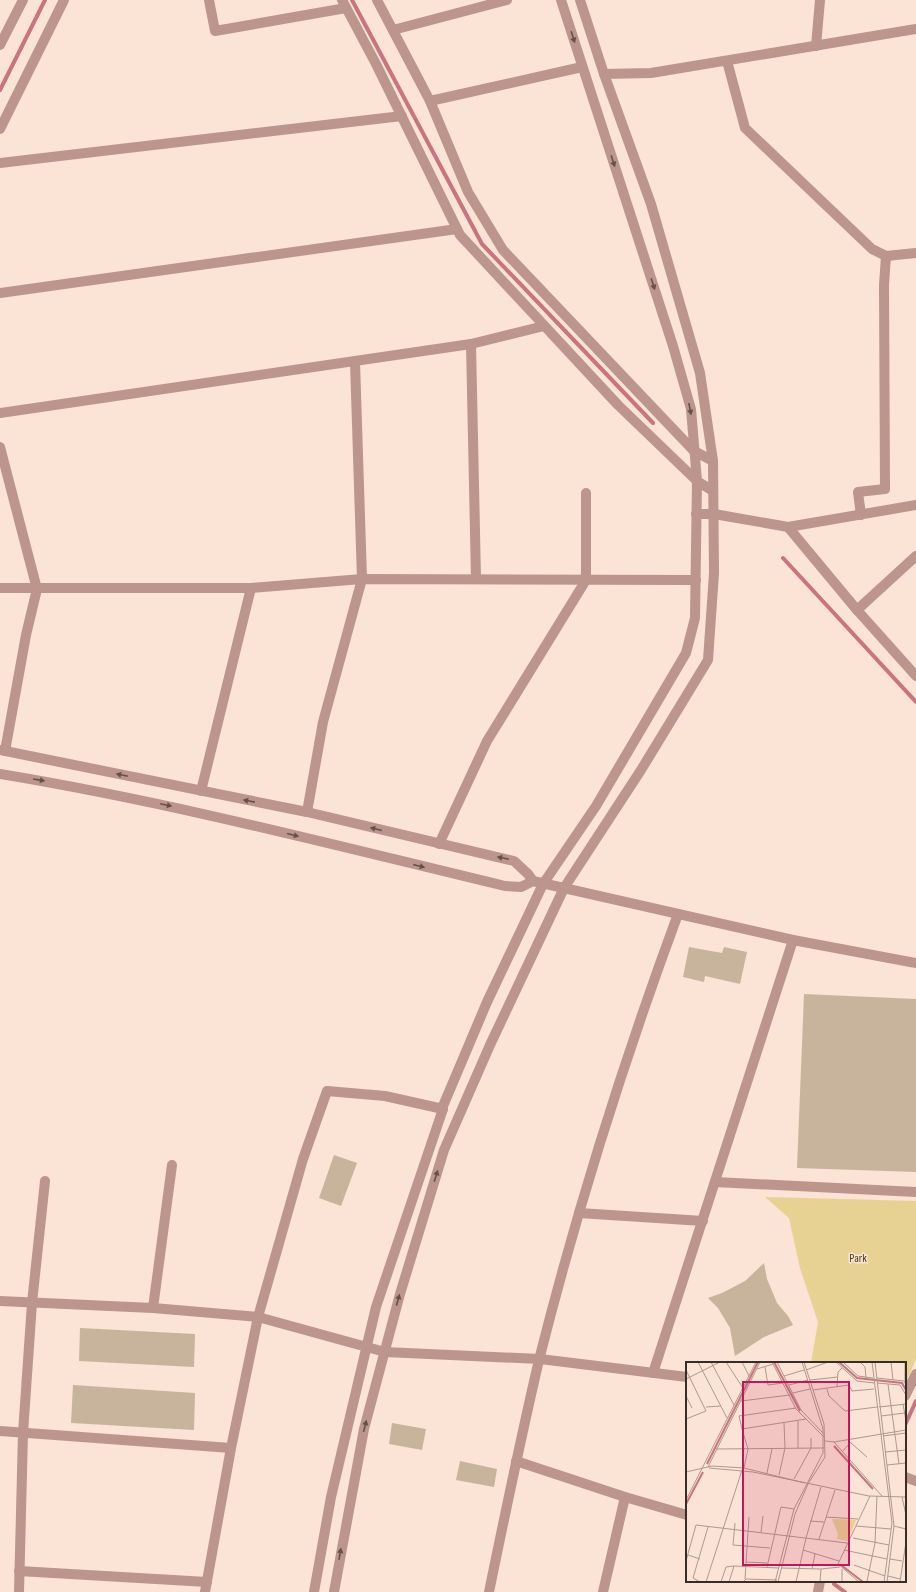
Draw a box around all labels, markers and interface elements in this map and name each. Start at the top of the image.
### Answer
one-way arrow [570,31,576,43]
one-way arrow [610,155,616,167]
one-way arrow [650,279,656,291]
one-way arrow [687,403,693,415]
one-way arrow [116,771,128,777]
one-way arrow [32,778,45,784]
one-way arrow [243,797,256,803]
one-way arrow [160,803,172,809]
one-way arrow [370,826,382,832]
one-way arrow [286,833,299,839]
one-way arrow [497,855,509,861]
one-way arrow [413,863,425,869]
one-way arrow [433,1170,439,1182]
park label: Park [849,1251,867,1266]
one-way arrow [395,1294,401,1306]
inset map [686,1362,906,1582]
one-way arrow [362,1420,368,1432]
one-way arrow [338,1547,344,1560]

